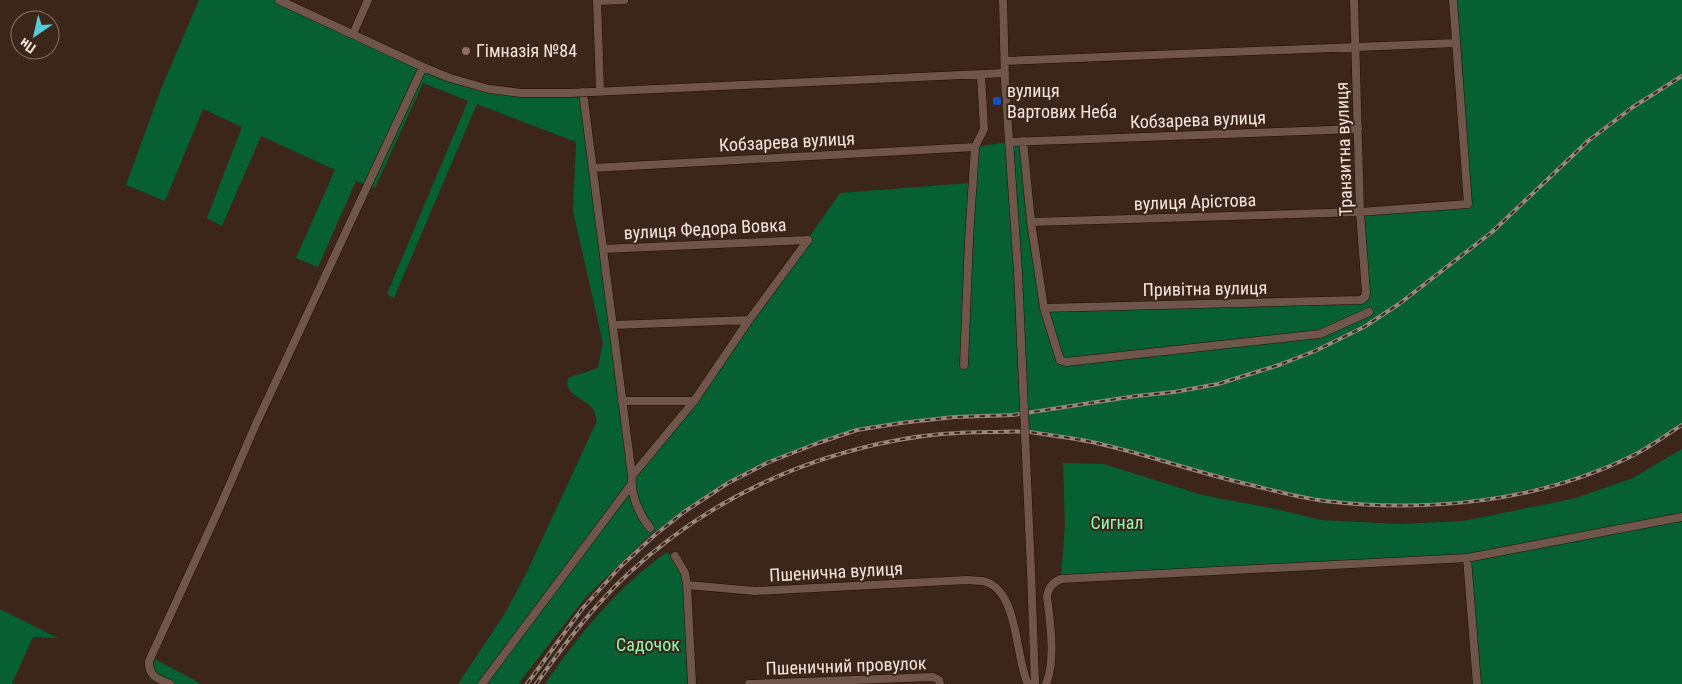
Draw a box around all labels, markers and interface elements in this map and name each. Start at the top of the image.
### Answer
north arrow [10,10,60,60]
text: Пн [17,35,39,57]
place label: Гімназія №84 [476,40,577,61]
marker: Гімназія №84 [460,45,472,57]
place label: вулиця Вартових Неба [1007,80,1117,122]
street label: Транзитна вулиця [1331,81,1356,217]
marker: вулиця Вартових Неба [991,95,1003,107]
street label: Кобзарева вулиця [1130,107,1266,132]
street label: Кобзарева вулиця [718,127,855,156]
street label: вулиця Арістова [1133,189,1257,214]
street label: вулиця Федора Вовка [623,214,787,243]
street label: Привітна вулиця [1142,277,1267,300]
park label: Сигнал [1090,512,1144,533]
street label: Пшенична вулиця [769,558,903,585]
park label: Садочок [616,634,680,655]
street label: Пшеничний провулок [765,652,927,679]

